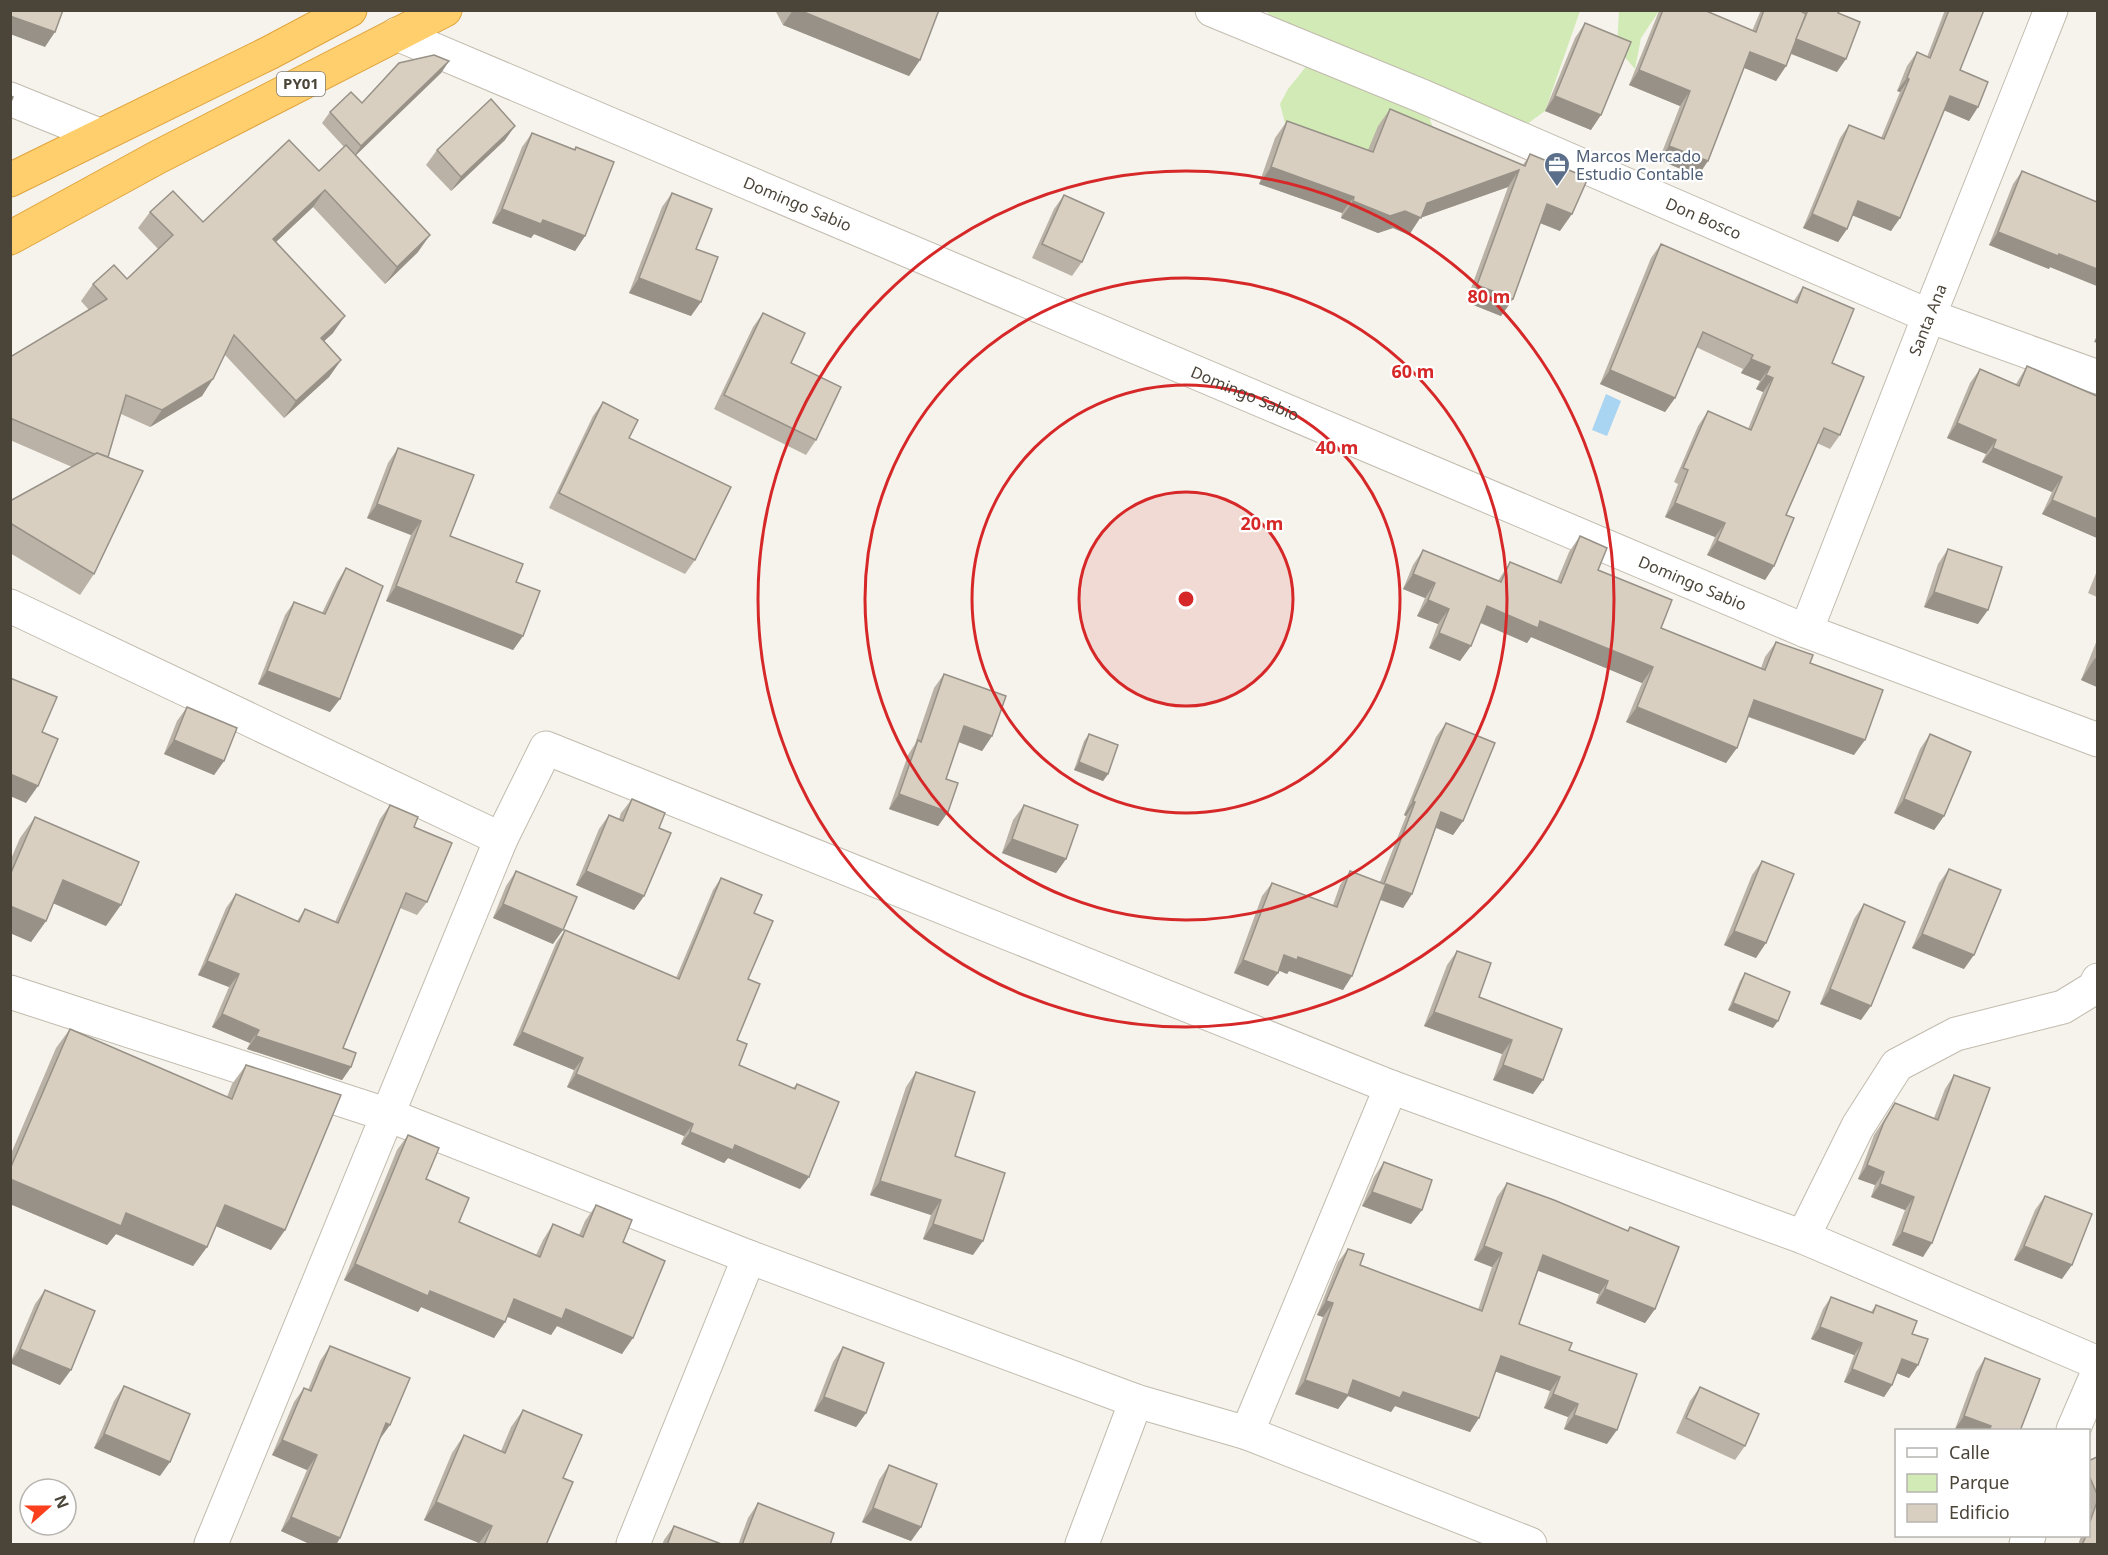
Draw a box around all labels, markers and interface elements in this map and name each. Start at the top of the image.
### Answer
road number: PY01 [277,72,325,96]
place label: Marcos Mercado Estudio Contable [1576,145,1703,185]
office icon: Marcos Mercado Estudio Contable [1542,150,1572,188]
street label: Domingo Sabio [740,171,855,236]
street label: Don Bosco [1662,192,1745,244]
street label: Santa Ana [1903,281,1952,359]
text: 80 m [1468,284,1510,308]
text: 60 m [1392,359,1434,383]
street label: Domingo Sabio [1188,361,1302,426]
text: 40 m [1316,435,1358,459]
text: 20 m [1241,511,1283,535]
street label: Domingo Sabio [1635,550,1750,616]
centre of rings [1176,589,1196,609]
legend [1895,1429,2090,1537]
text: Calle [1949,1440,1990,1464]
text: Parque [1949,1470,2009,1494]
north arrow [18,1477,78,1537]
text: N [49,1492,75,1512]
text: Edificio [1949,1500,2010,1524]

